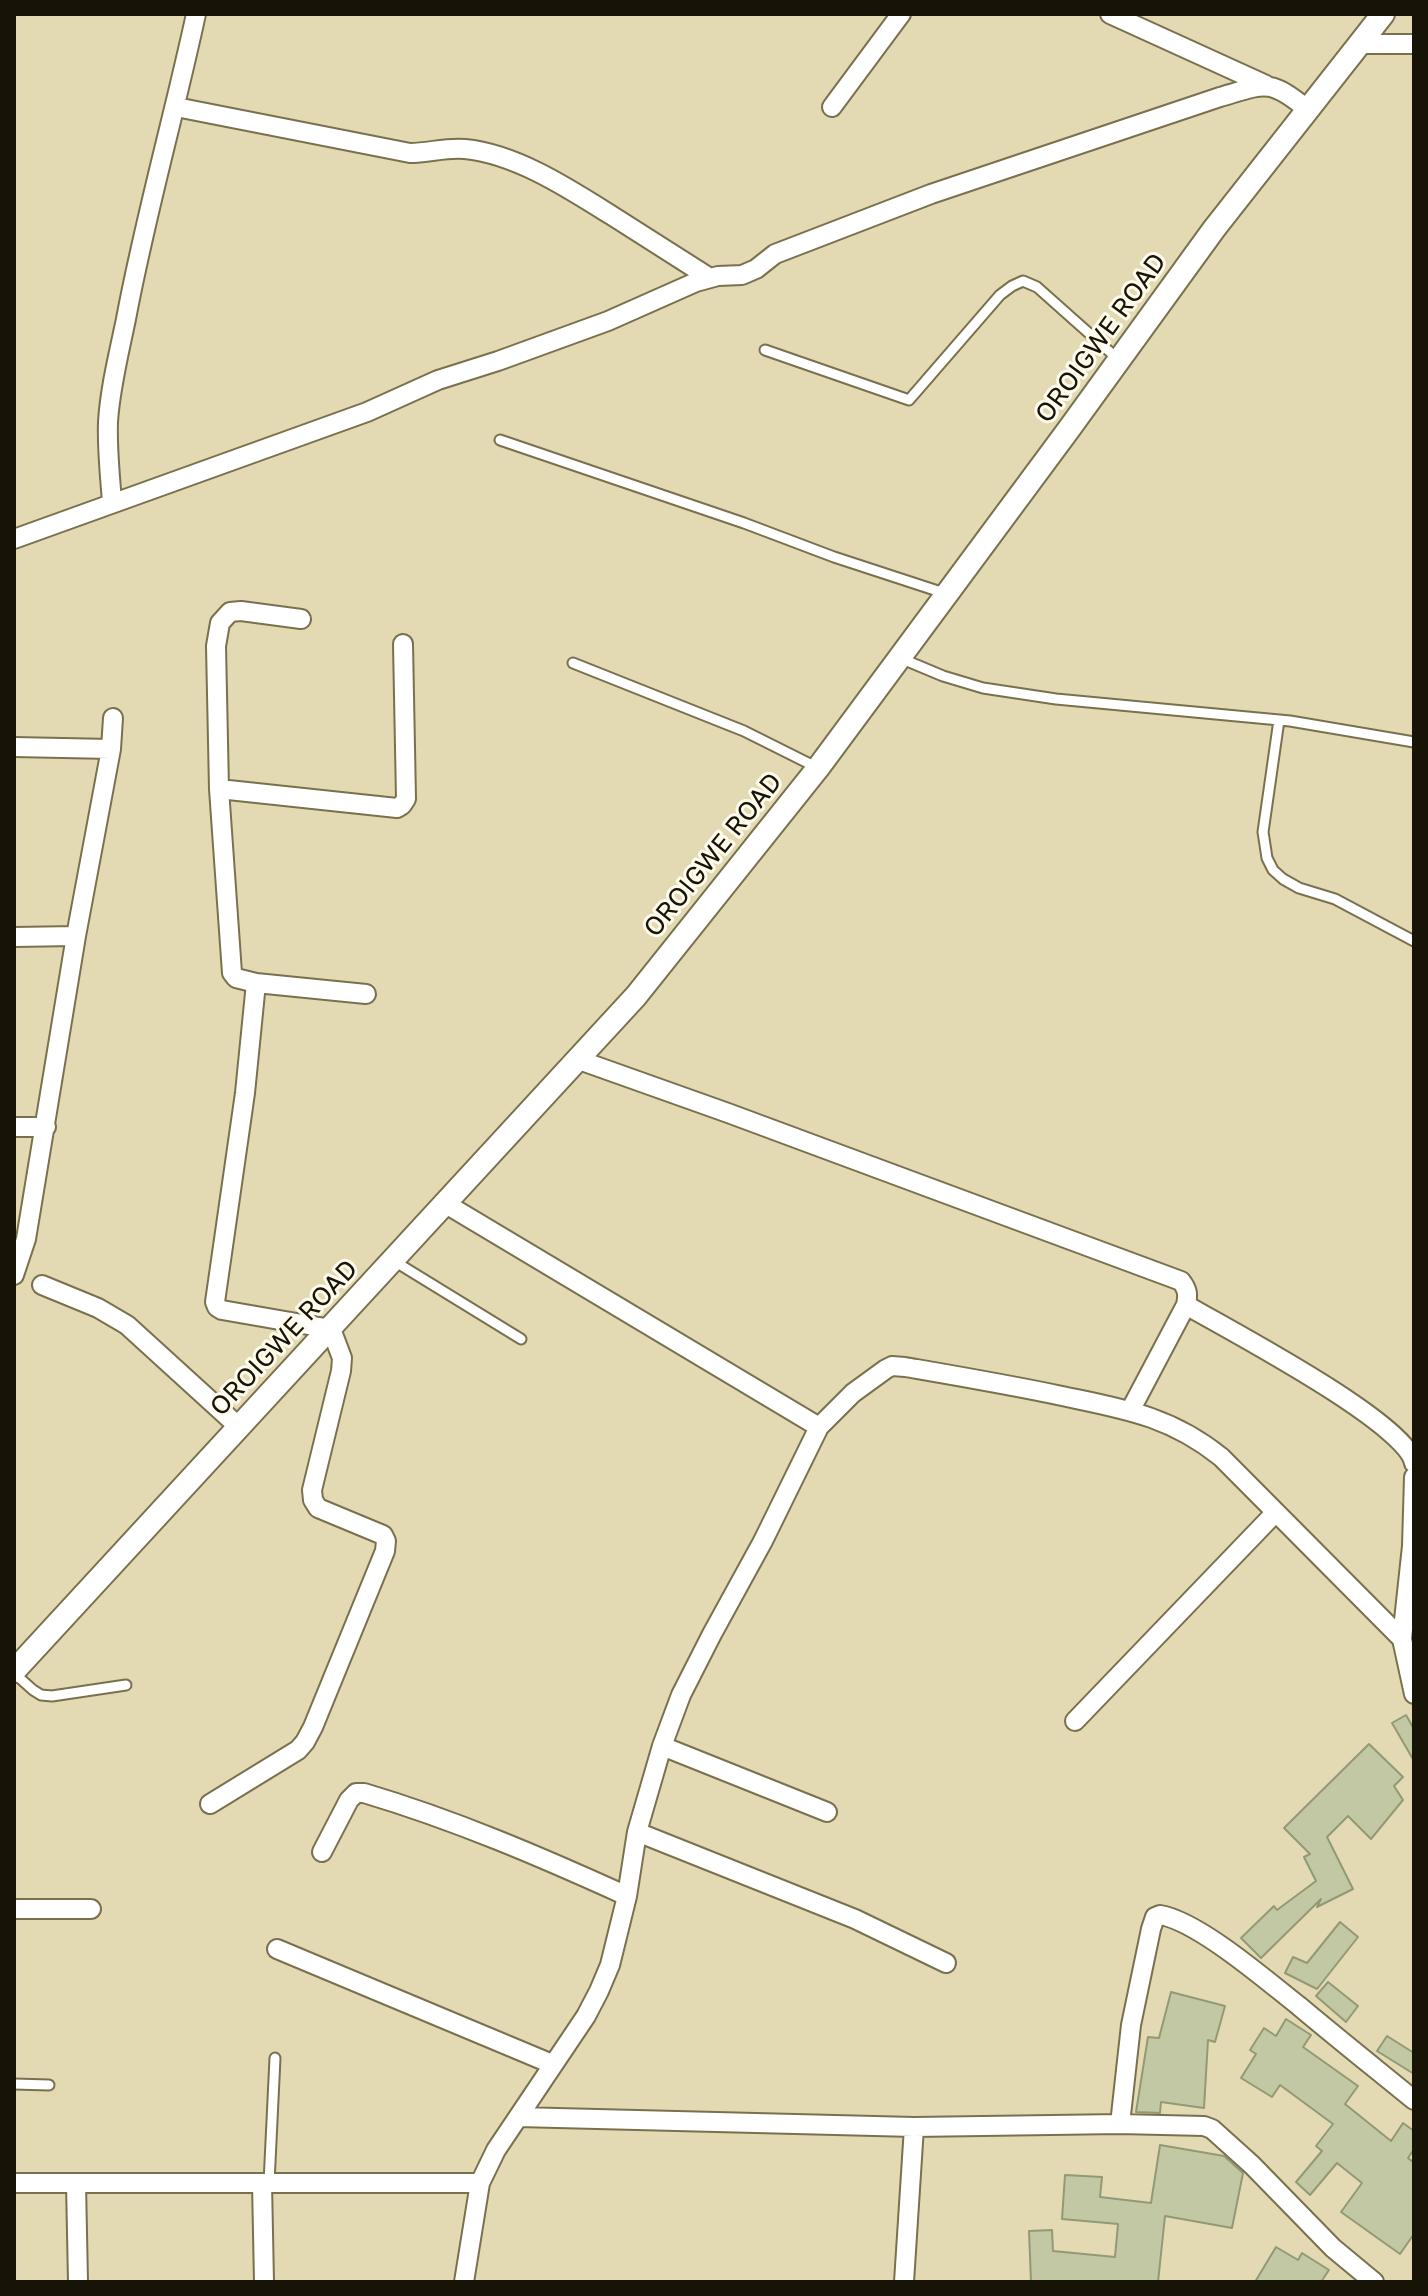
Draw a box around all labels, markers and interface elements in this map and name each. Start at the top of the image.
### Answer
street label: OROIGWE ROAD [1029,247,1173,429]
street label: OROIGWE ROAD [637,767,789,943]
street label: OROIGWE ROAD [204,1254,364,1422]

